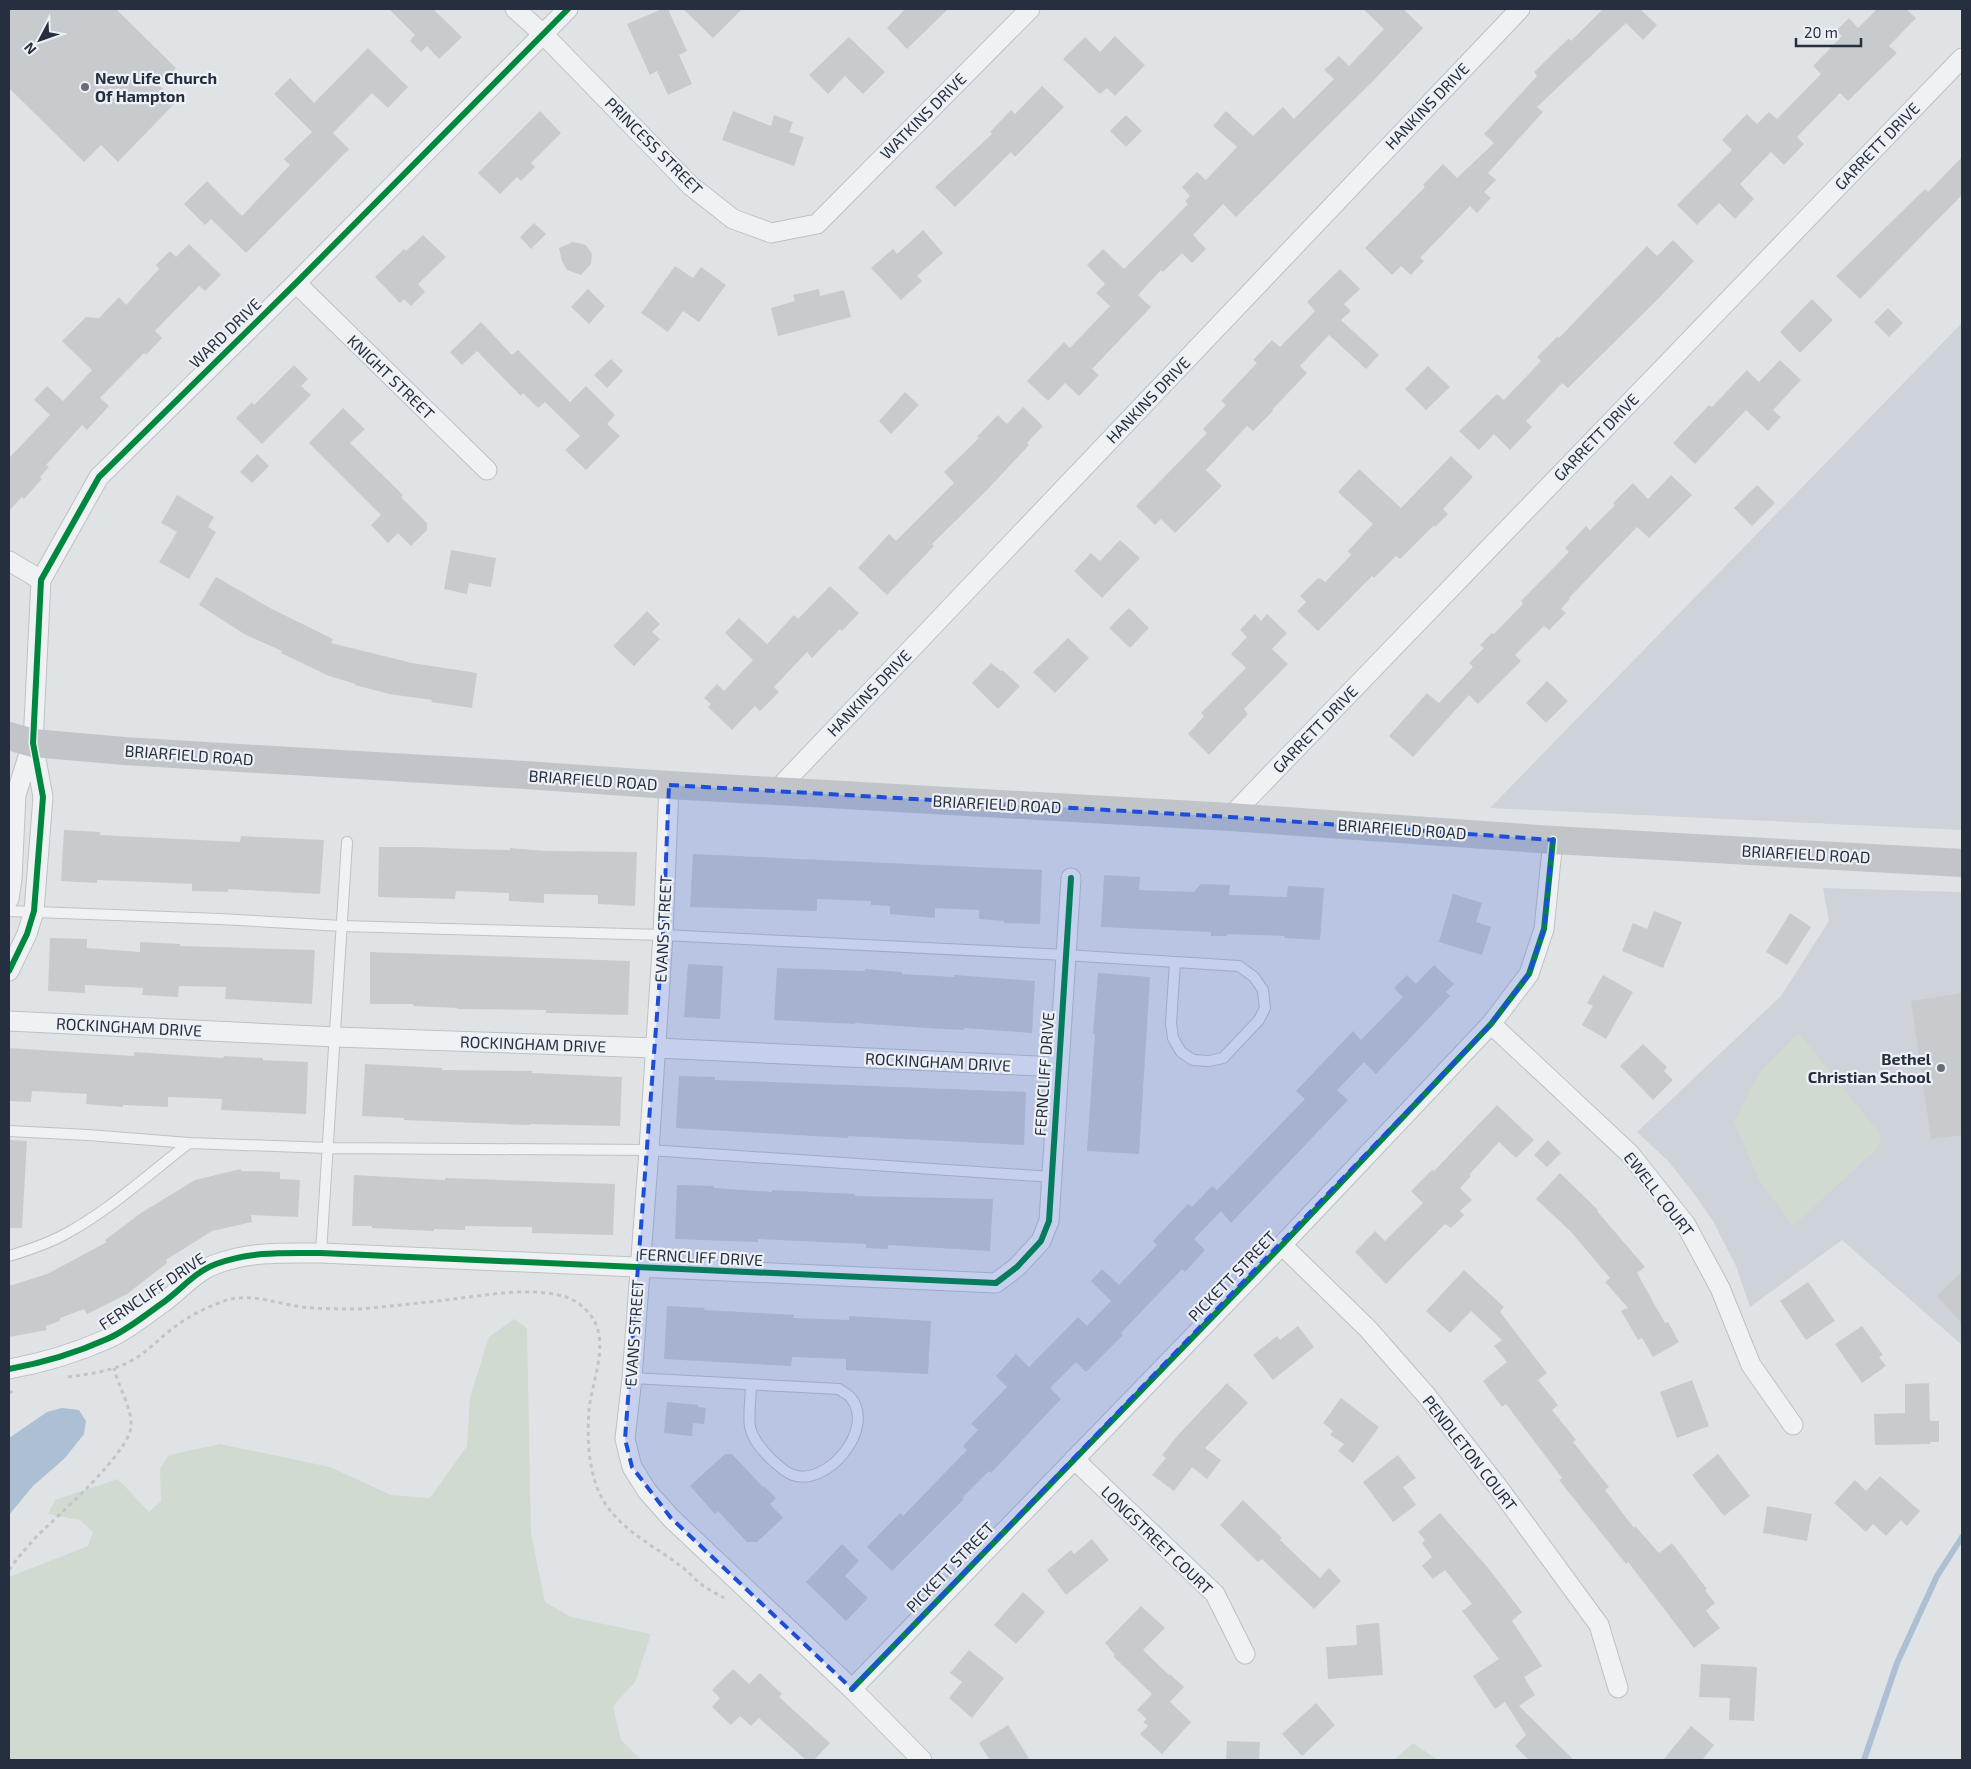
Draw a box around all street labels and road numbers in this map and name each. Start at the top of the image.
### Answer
street label: HANKINS DRIVE [1381,58,1473,153]
street label: WATKINS DRIVE [876,69,970,163]
street label: PRINCESS STREET [602,93,707,198]
street label: GARRETT DRIVE [1830,98,1923,193]
street label: WARD DRIVE [185,294,264,372]
street label: KNIGHT STREET [344,330,439,423]
street label: HANKINS DRIVE [1102,352,1194,447]
street label: GARRETT DRIVE [1549,389,1642,484]
street label: HANKINS DRIVE [823,645,915,740]
street label: GARRETT DRIVE [1268,681,1361,776]
street label: BRIARFIELD ROAD [124,741,254,768]
street label: BRIARFIELD ROAD [528,766,658,793]
street label: BRIARFIELD ROAD [932,791,1062,816]
street label: BRIARFIELD ROAD [1337,815,1467,842]
street label: BRIARFIELD ROAD [1741,841,1871,866]
street label: EVANS STREET [650,875,675,983]
street label: FERNCLIFF DRIVE [1030,1011,1057,1137]
street label: ROCKINGHAM DRIVE [55,1013,203,1040]
street label: ROCKINGHAM DRIVE [460,1031,607,1056]
street label: ROCKINGHAM DRIVE [864,1048,1012,1075]
street label: EWELL COURT [1620,1148,1698,1240]
street label: PICKETT STREET [1184,1227,1280,1325]
street label: FERNCLIFF DRIVE [638,1244,764,1269]
street label: FERNCLIFF DRIVE [95,1248,209,1333]
street label: EVANS STREET [620,1279,647,1387]
street label: PENDLETON COURT [1419,1391,1521,1514]
street label: LONGSTREET COURT [1098,1481,1217,1598]
street label: PICKETT STREET [902,1518,998,1616]

